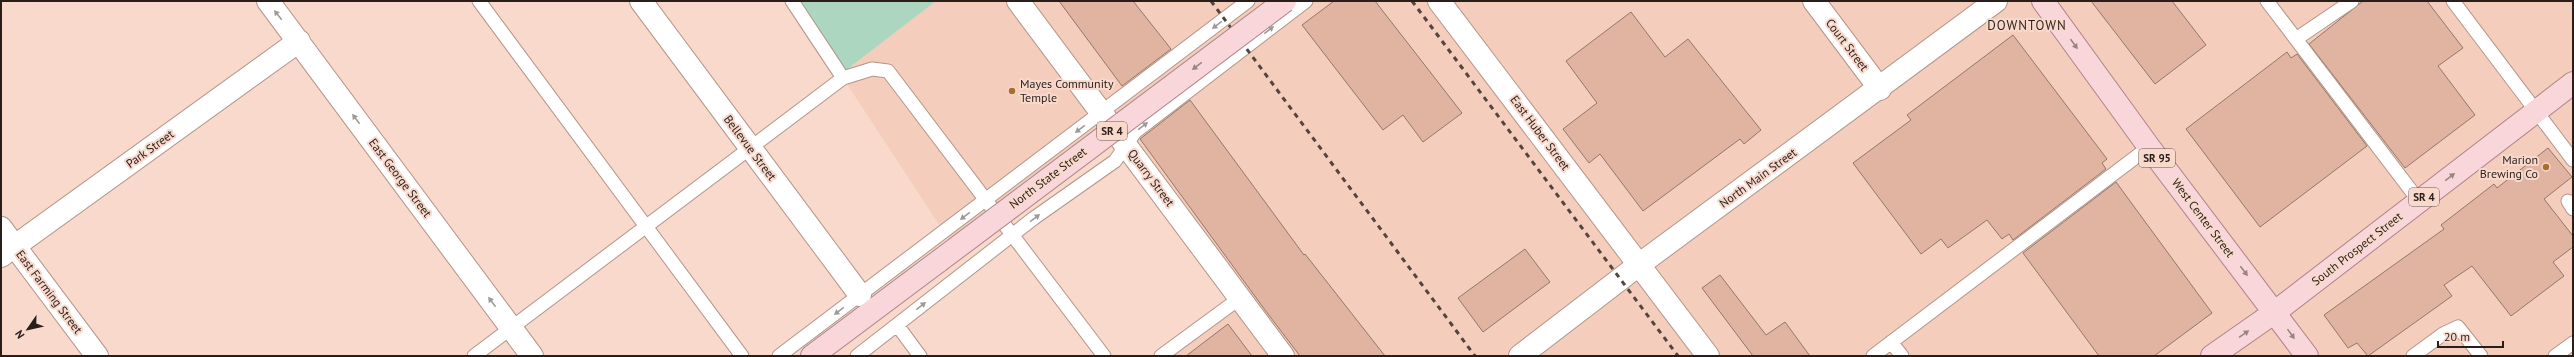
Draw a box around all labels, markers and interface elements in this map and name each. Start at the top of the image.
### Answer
one-way arrow [275,10,283,20]
street label: Court Street [1823,16,1872,74]
district label: DOWNTOWN [1987,17,2067,34]
one-way arrow [1211,20,1222,29]
one-way arrow [1264,26,1275,34]
one-way arrow [2070,39,2078,49]
one-way arrow [1192,62,1203,71]
place label: Mayes Community Temple [1020,76,1114,105]
marker: Mayes Community Temple [1007,86,1017,96]
street label: East Huber Street [1507,92,1573,173]
street label: Bellevue Street [721,112,780,183]
one-way arrow [352,114,360,124]
road number: SR 4 [1097,122,1127,140]
one-way arrow [1138,122,1149,130]
one-way arrow [1074,124,1085,133]
street label: Park Street [123,126,177,171]
street label: East George Street [366,135,435,220]
street label: North State Street [1006,144,1089,212]
street label: North Main Street [1716,145,1799,211]
street label: Quarry Street [1125,146,1178,209]
road number: SR 95 [2139,149,2175,167]
place label: Marion Brewing Co [2480,152,2538,181]
marker: Marion Brewing Co [2541,162,2551,172]
one-way arrow [2445,173,2456,181]
street label: West Center Street [2169,175,2238,260]
road number: SR 4 [2409,188,2439,206]
street label: South Prospect Street [2308,209,2405,289]
one-way arrow [960,211,970,219]
one-way arrow [1029,214,1040,222]
street label: East Farming Street [13,247,86,336]
one-way arrow [2240,266,2248,277]
one-way arrow [488,297,496,308]
one-way arrow [915,302,926,310]
one-way arrow [833,306,844,315]
north arrow [8,309,48,349]
scale bar [2438,323,2503,349]
text: N [12,328,28,342]
one-way arrow [2287,329,2295,340]
text: 20 m [2444,329,2470,344]
one-way arrow [2239,330,2249,338]

